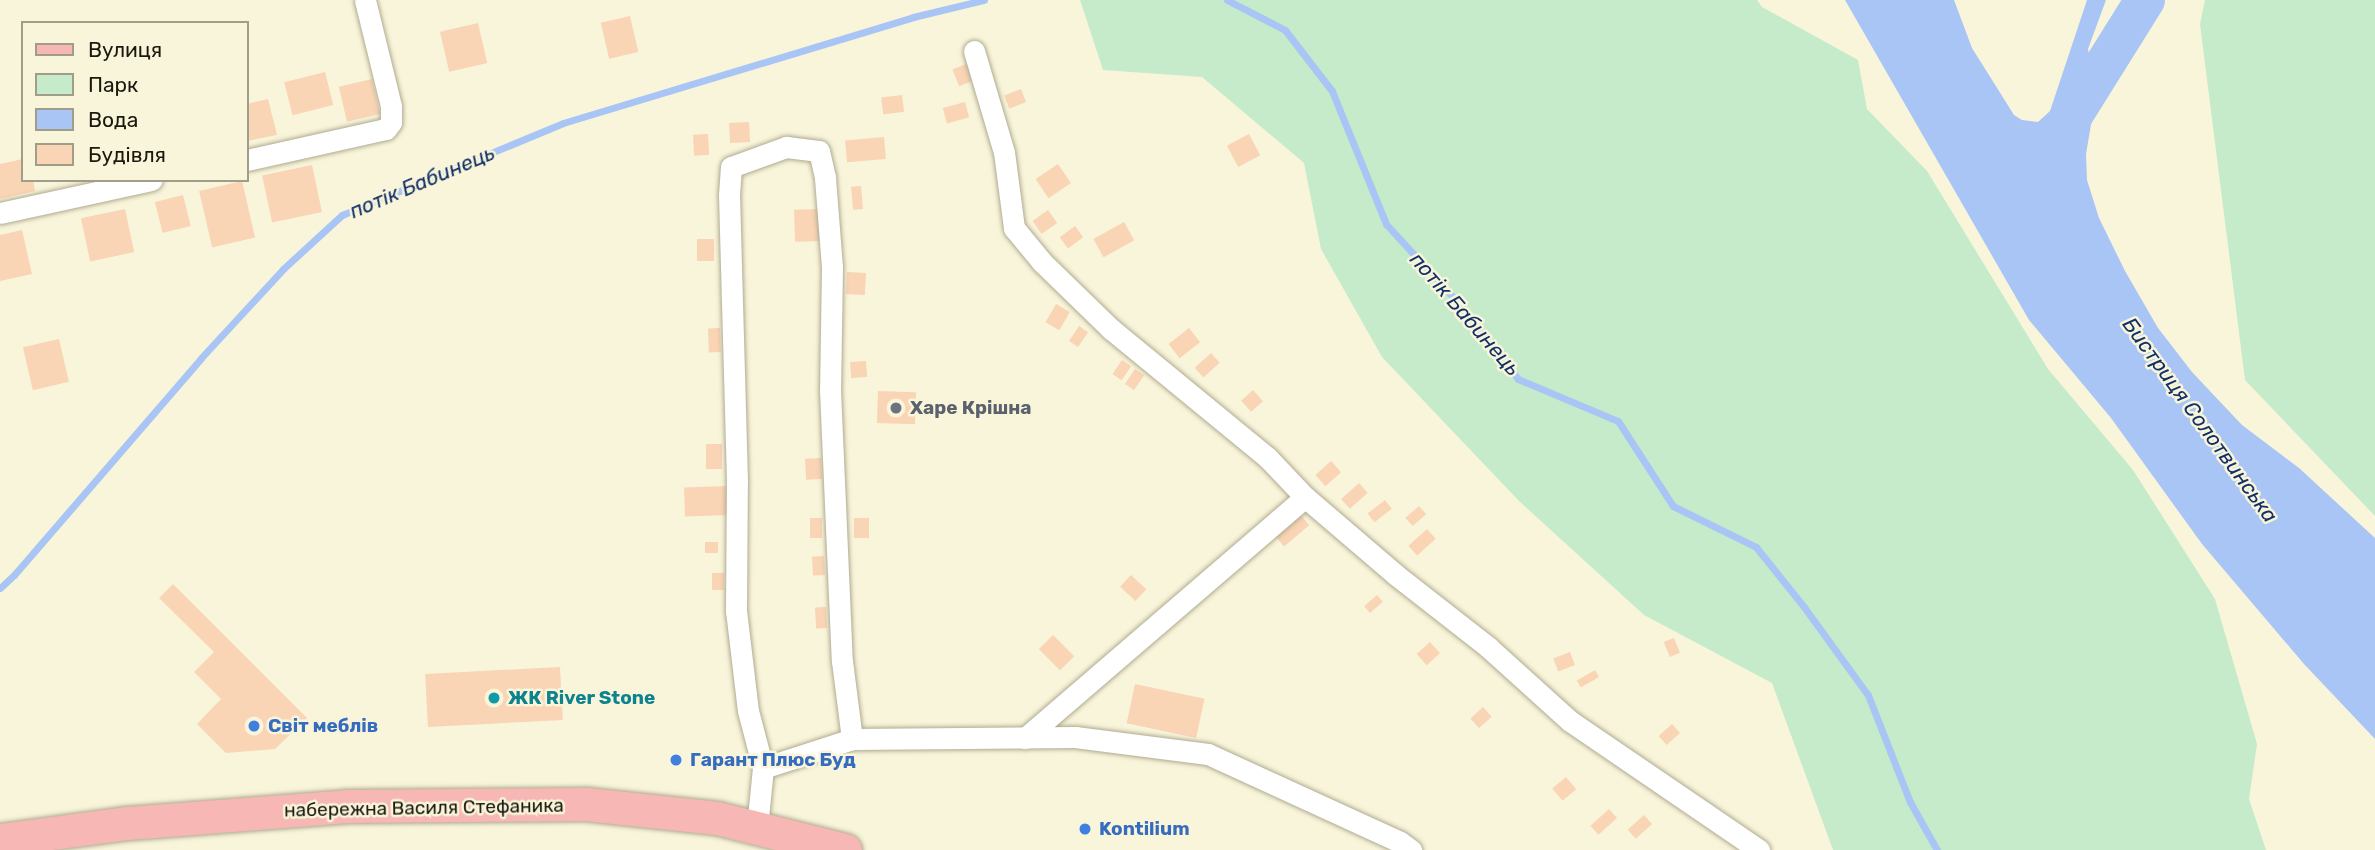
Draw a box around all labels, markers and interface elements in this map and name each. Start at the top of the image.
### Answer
legend [21,21,248,182]
text: Вулиця [88,37,162,62]
text: Парк [88,72,138,97]
text: Вода [88,107,138,132]
water label: потік Бабинець [346,140,498,224]
text: Будівля [88,142,166,167]
water label: потік Бабинець [1405,247,1525,381]
water label: Бистриця Солотвинська [2117,313,2283,527]
place label: Харе Крішна [910,397,1031,419]
marker: Харе Крішна [888,400,904,416]
place label: ЖК River Stone [508,687,656,709]
marker: ЖК River Stone [486,690,502,706]
place label: Світ меблів [268,715,378,737]
marker: Світ меблів [246,718,262,734]
place label: Гарант Плюс Буд [690,749,856,771]
marker: Гарант Плюс Буд [668,752,684,768]
street label: набережна Василя Стефаника [284,794,564,822]
place label: Kontilium [1099,818,1190,840]
marker: Kontilium [1077,821,1093,837]

